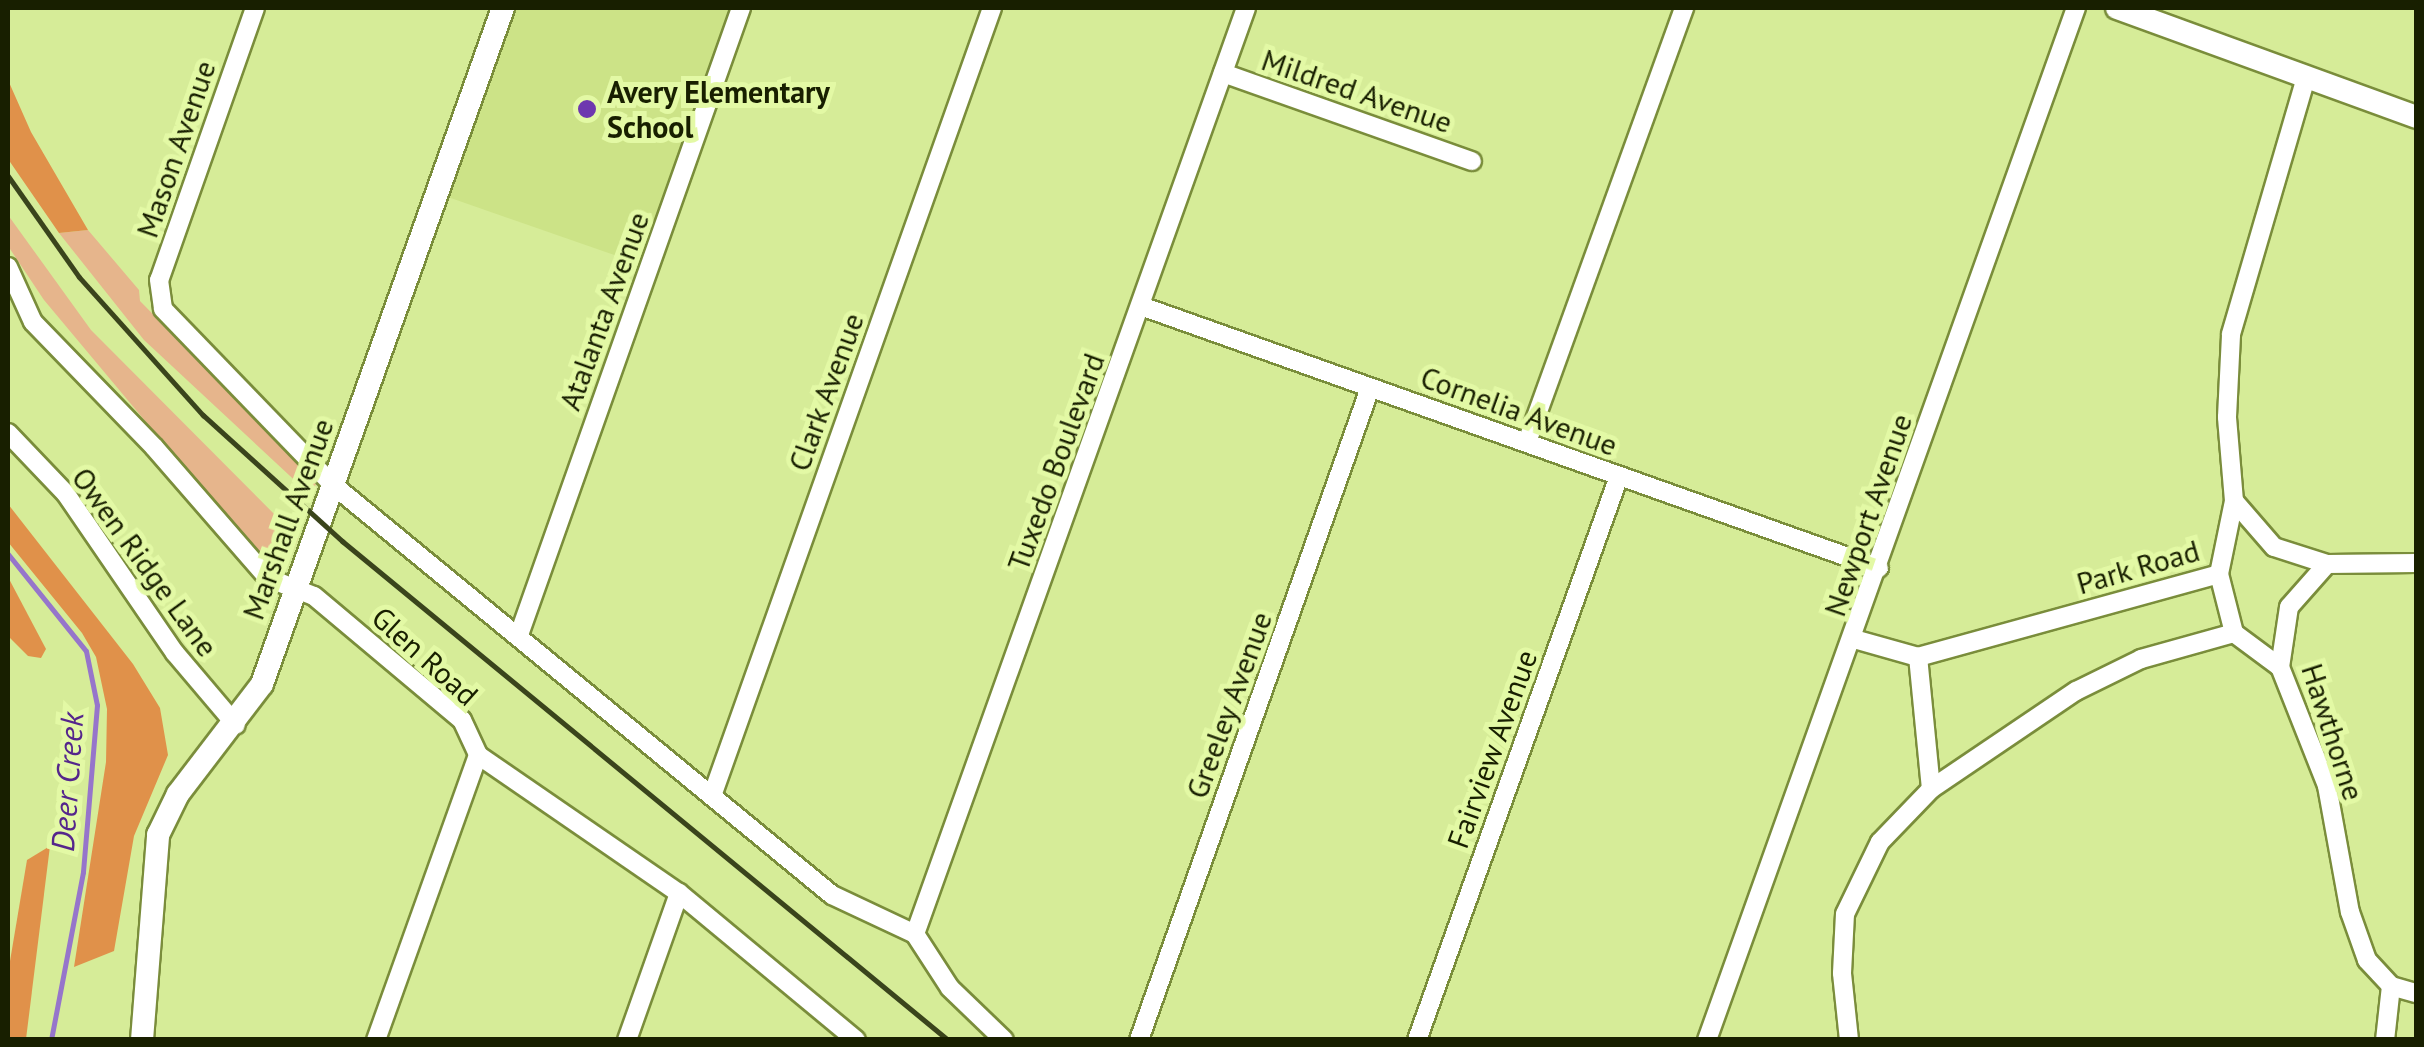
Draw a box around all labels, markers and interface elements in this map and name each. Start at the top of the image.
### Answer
street label: Mildred Avenue [1257,41,1457,141]
street label: Mason Avenue [129,55,223,243]
place label: Avery Elementary School [607,74,831,144]
marker: Avery Elementary School [576,98,598,120]
street label: Atalanta Avenue [551,207,657,415]
street label: Clark Avenue [781,307,871,477]
street label: Tuxedo Boulevard [1000,348,1112,576]
street label: Cornelia Avenue [1415,359,1623,463]
street label: Newport Avenue [1816,409,1920,621]
street label: Marshall Avenue [235,413,341,625]
street label: Owen Ridge Lane [64,461,226,663]
street label: Park Road [2072,532,2204,602]
street label: Glen Road [365,599,485,713]
street label: Greeley Avenue [1178,606,1280,804]
street label: Fairview Avenue [1439,644,1545,854]
street label: Hawthorne [2294,659,2372,805]
water label: Deer Creek [43,711,91,853]

